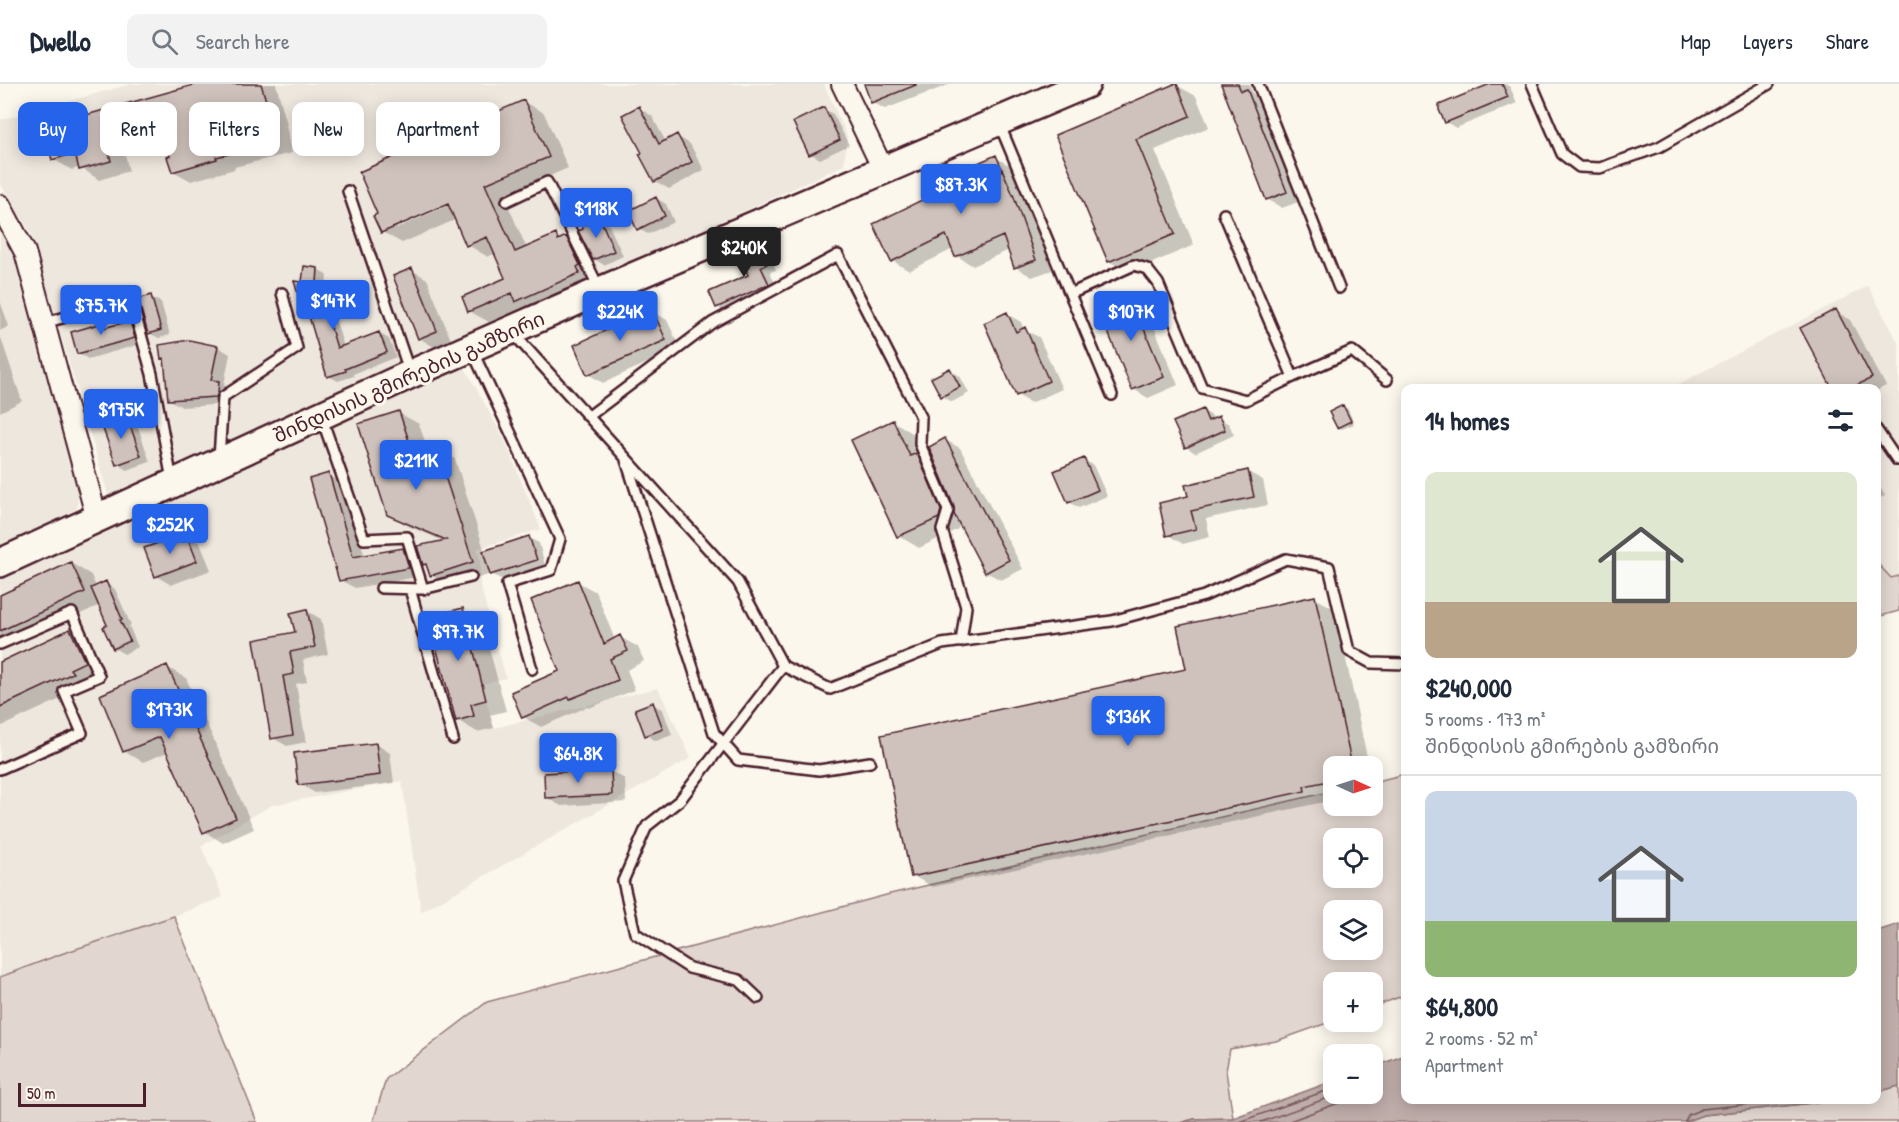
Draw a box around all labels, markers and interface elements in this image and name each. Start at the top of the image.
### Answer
search box [127,14,547,68]
text: Dwello [30,22,91,60]
icon: search [148,25,181,58]
text: Search here [196,26,290,56]
text: Map [1681,27,1710,56]
text: Layers [1743,27,1793,56]
text: Share [1826,27,1869,56]
chip: Buy [18,102,88,156]
chip: Rent [100,102,177,156]
chip: Filters [189,102,280,156]
chip: New [292,102,364,156]
chip: Apartment [376,102,500,156]
pin: $87.3K [912,164,1010,215]
text: $87.3K [935,170,987,197]
pin: $118K [554,188,638,239]
text: $118K [574,194,618,221]
pin: $240K [702,227,786,278]
text: $240K [721,233,767,260]
pin: $147K [291,280,375,331]
pin: $75.7K [52,285,150,336]
text: $147K [310,286,356,313]
text: $75.7K [74,291,128,318]
pin: $224K [578,291,662,342]
pin: $107K [1089,291,1173,342]
text: $224K [597,297,643,324]
text: $107K [1108,297,1154,324]
street label: შინდისის გმირების გამზირი [269,304,549,449]
pin: $175K [79,389,163,440]
text: $175K [98,395,144,422]
text: 14 homes [1425,403,1510,438]
icon: filters [1824,404,1857,437]
pin: $211K [374,440,458,491]
text: $211K [394,446,438,473]
pin: $252K [128,504,212,555]
text: $252K [146,510,194,537]
icon: home [1587,511,1695,619]
pin: $97.7K [409,611,507,662]
text: $97.7K [432,617,484,644]
text: $240,000 [1425,670,1512,705]
pin: $173K [127,689,211,740]
text: $173K [146,695,192,722]
pin: $136K [1086,696,1170,747]
text: $136K [1106,702,1150,729]
text: 5 rooms · 173 m² [1425,705,1545,732]
text: შინდისის გმირების გამზირი [1425,732,1719,759]
pin: $64.8K [529,733,627,784]
text: $64.8K [553,739,603,766]
north arrow [1323,756,1383,816]
map controls [1323,756,1383,1104]
button: locate [1323,828,1383,888]
icon: home [1587,830,1695,938]
button: layers [1323,900,1383,960]
button: + [1323,972,1383,1032]
text: $64,800 [1425,989,1498,1024]
text: 2 rooms · 52 m² [1425,1024,1538,1051]
button: − [1323,1044,1383,1104]
text: Apartment [1425,1051,1503,1078]
scale bar [18,1080,146,1108]
text: 50 m [27,1082,56,1104]

